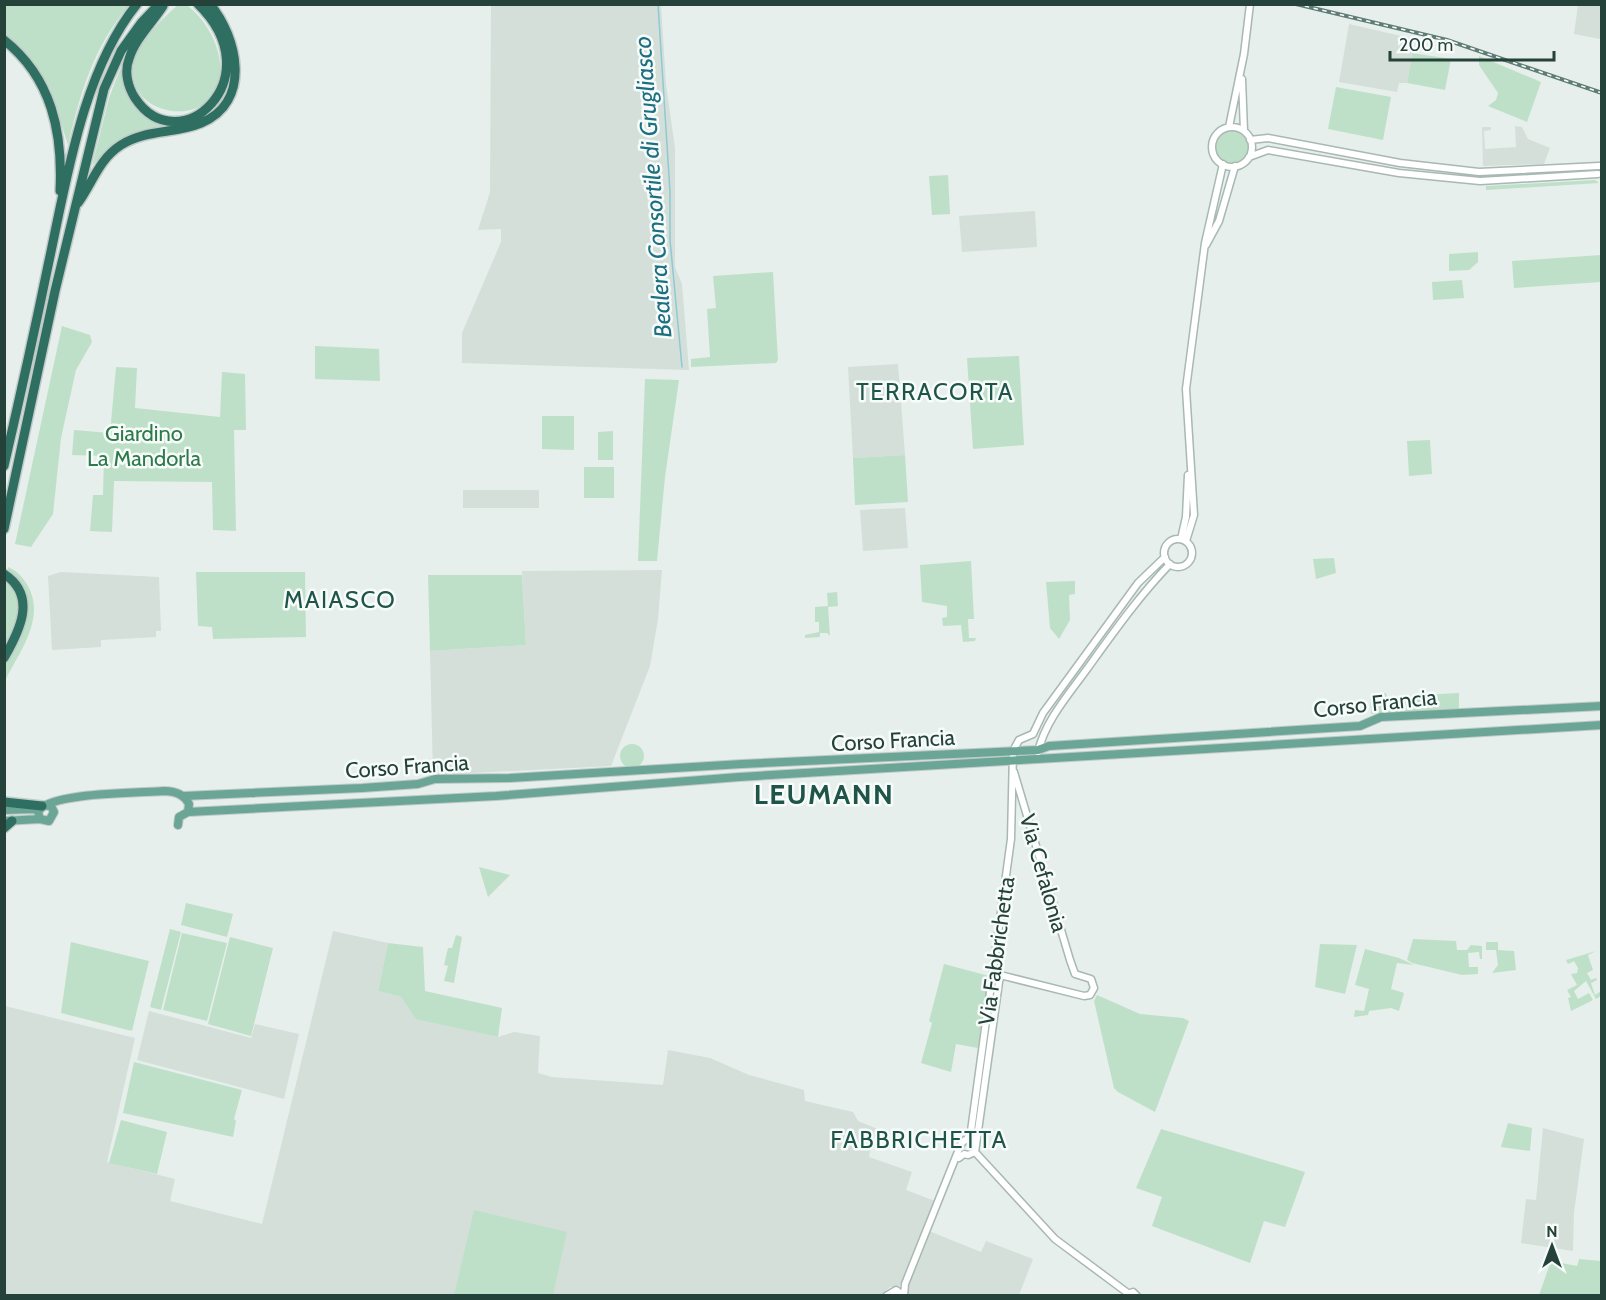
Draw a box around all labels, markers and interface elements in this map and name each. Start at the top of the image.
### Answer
scale bar [1390,24,1554,62]
text: 200 m [1399,34,1453,56]
water label: Bealera Consortile di Grugliasco [627,35,678,339]
district label: TERRACORTA [856,377,1014,406]
park label: Giardino La Mandorla [87,420,202,472]
district label: MAIASCO [284,585,396,614]
street label: Corso Francia [1312,684,1438,723]
street label: Corso Francia [830,724,956,757]
street label: Corso Francia [344,749,470,784]
district label: LEUMANN [754,777,894,811]
street label: Via Cefalonia [1014,811,1073,936]
street label: Via Fabbrichetta [973,875,1020,1027]
district label: FABBRICHETTA [830,1125,1008,1154]
north arrow [1522,1216,1582,1276]
text: N [1546,1222,1558,1241]

